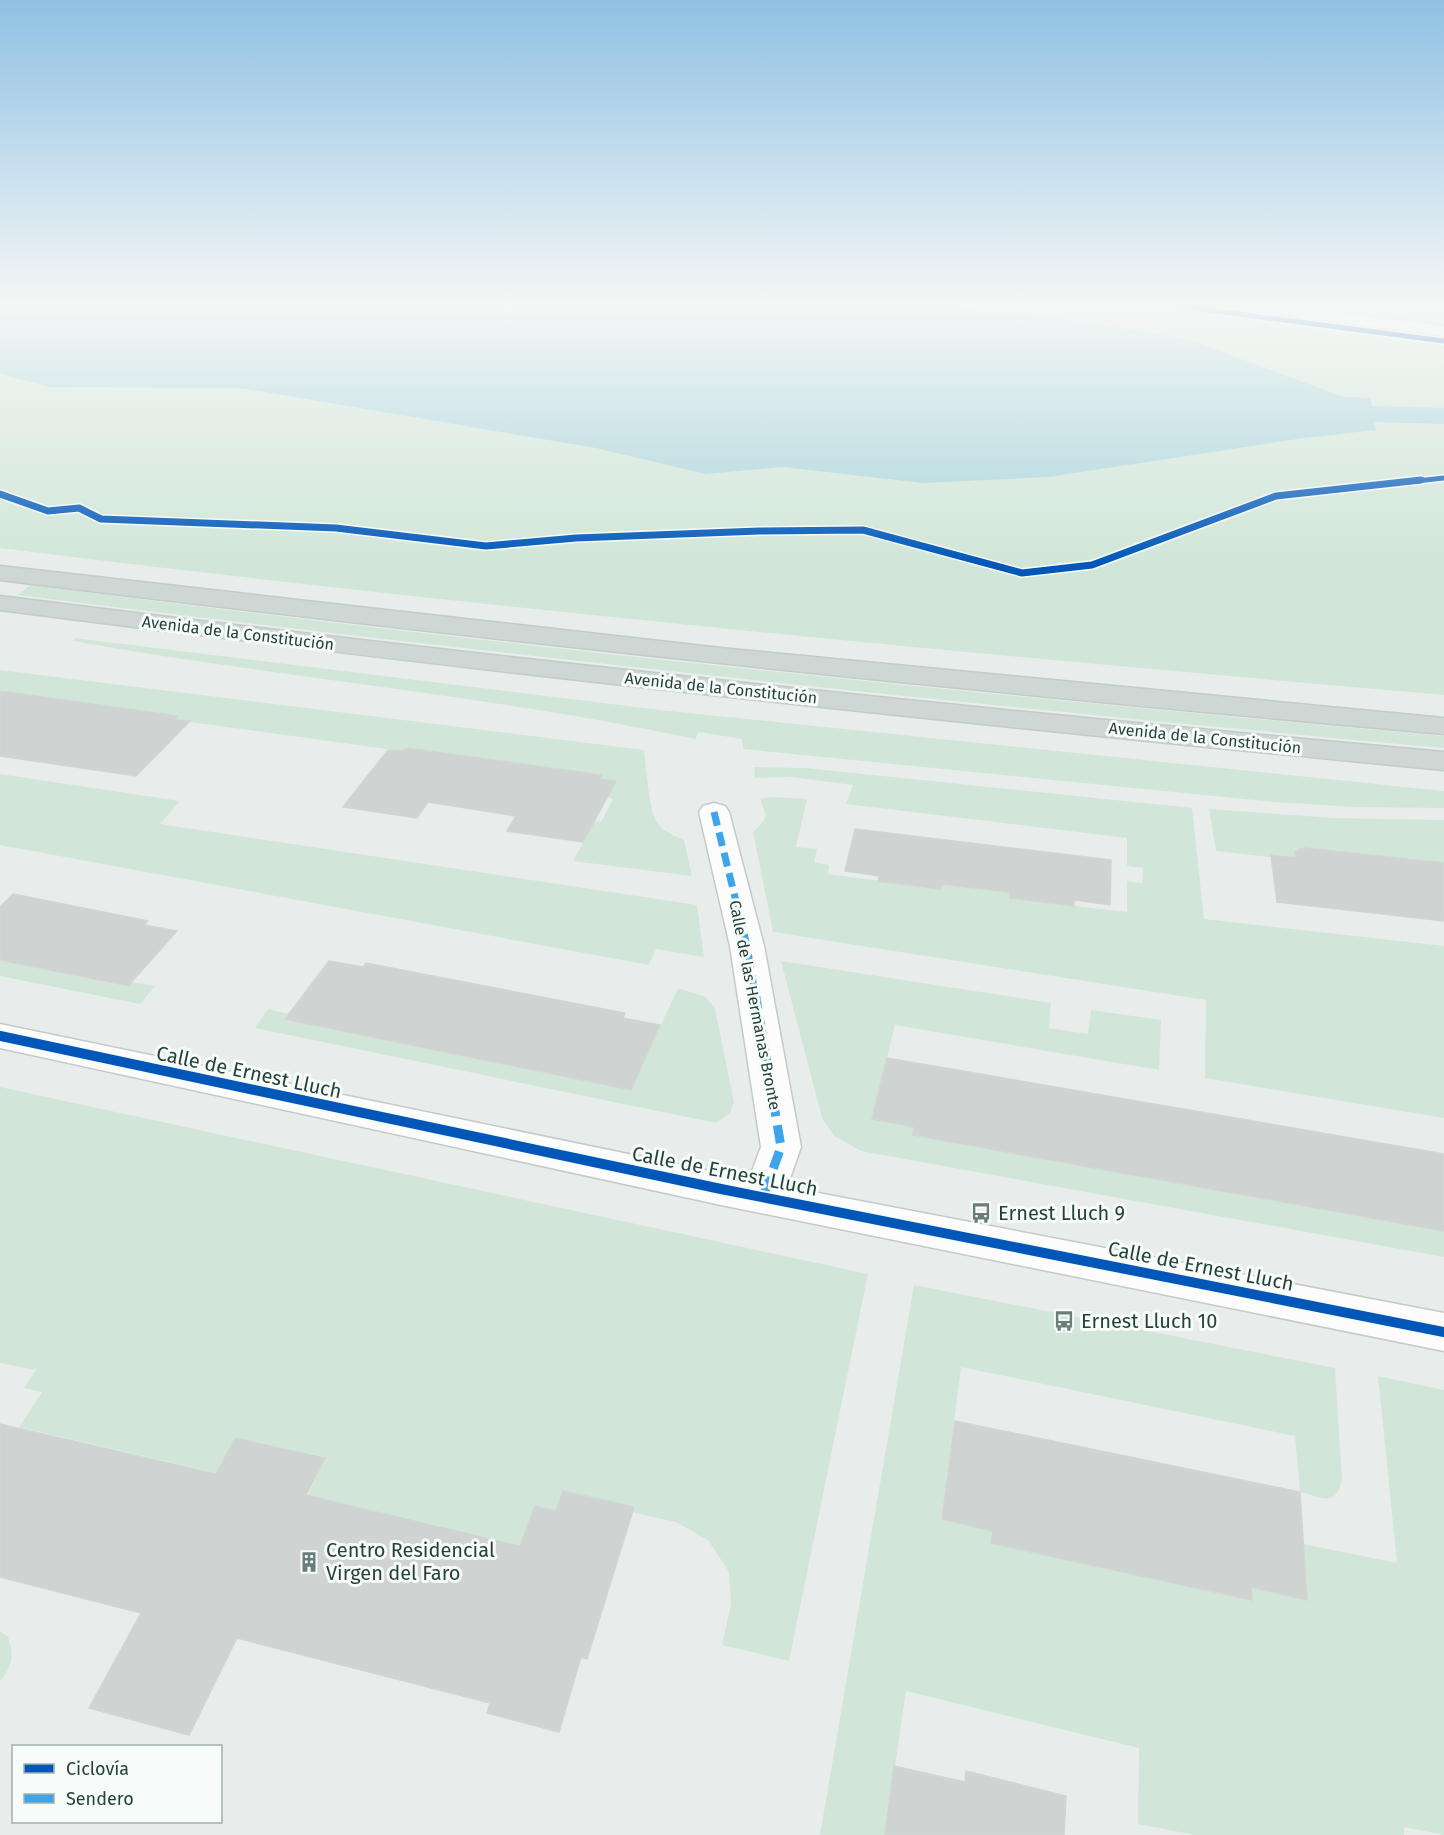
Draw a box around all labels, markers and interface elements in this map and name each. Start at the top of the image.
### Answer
street label: Avenida de la Constitución [141,612,335,654]
street label: Avenida de la Constitución [624,668,818,708]
street label: Avenida de la Constitución [1108,718,1302,758]
street label: Calle de las Hermanas Bronte [725,899,785,1111]
street label: Calle de Ernest Lluch [154,1041,344,1103]
street label: Calle de Ernest Lluch [630,1141,820,1201]
bus stop icon: Ernest Lluch 9 [969,1201,993,1225]
place label: Ernest Lluch 9 [998,1201,1125,1225]
street label: Calle de Ernest Lluch [1106,1236,1296,1296]
bus stop icon: Ernest Lluch 10 [1052,1309,1076,1333]
place label: Ernest Lluch 10 [1081,1309,1217,1333]
place label: Centro Residencial Virgen del Faro [326,1538,495,1585]
building icon: Centro Residencial Virgen del Faro [297,1550,321,1574]
legend [12,1745,222,1823]
text: Ciclovía [66,1758,129,1780]
text: Sendero [66,1788,134,1810]

